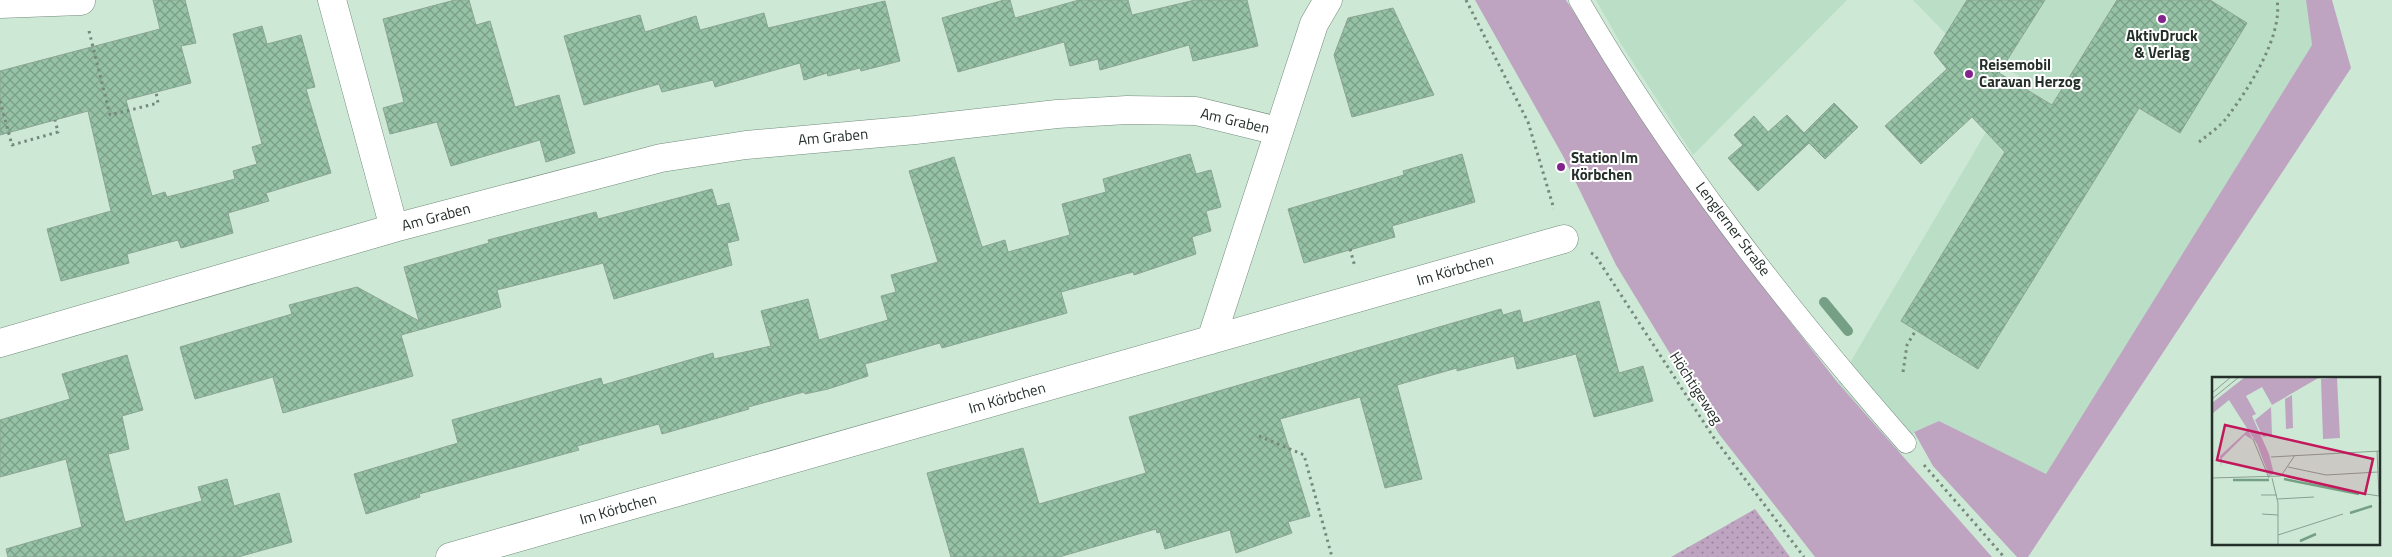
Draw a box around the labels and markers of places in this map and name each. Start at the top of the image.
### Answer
marker: AktivDruck & Verlag [2156,13,2168,25]
place label: AktivDruck & Verlag [2126,24,2198,64]
place label: Reisemobil Caravan Herzog [1979,53,2081,93]
marker: Reisemobil Caravan Herzog [1963,68,1975,80]
place label: Station Im Körbchen [1571,146,1638,186]
marker: Station Im Körbchen [1555,161,1567,173]

